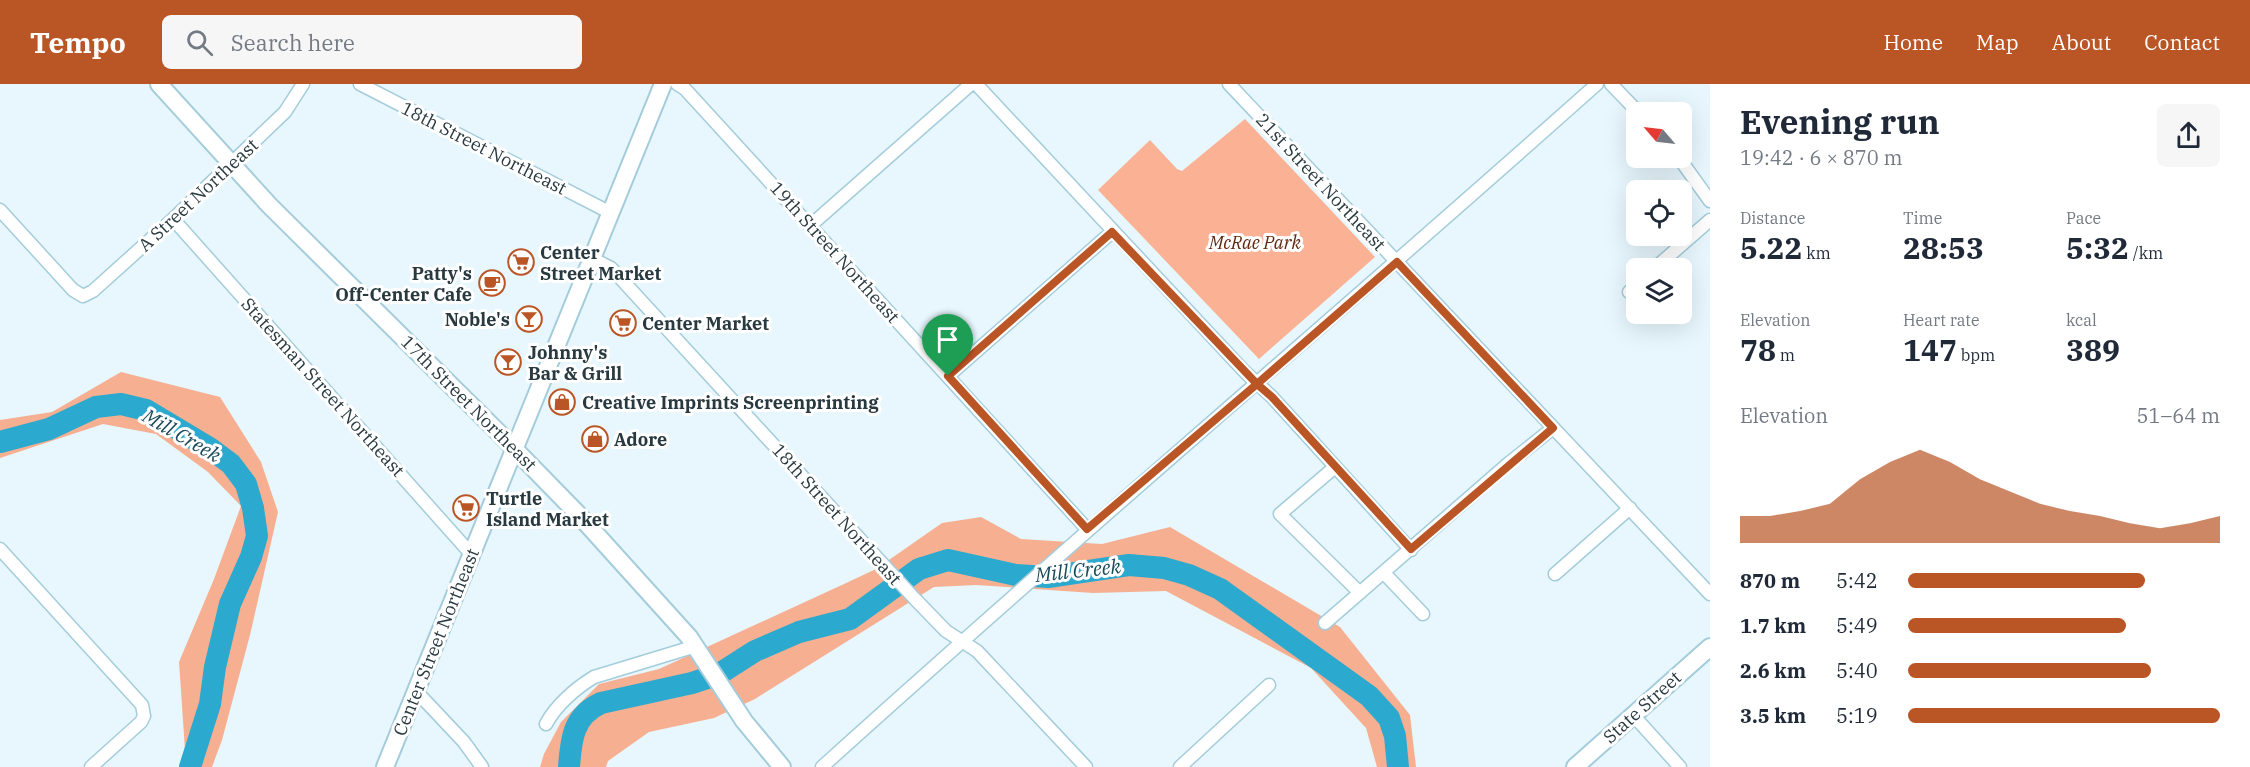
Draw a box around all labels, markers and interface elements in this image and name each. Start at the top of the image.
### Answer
search box [162,15,582,69]
text: Tempo [30,24,126,61]
icon: search [183,26,216,59]
text: Search here [231,28,355,57]
text: Home [1883,28,1943,56]
text: Map [1976,28,2019,56]
text: About [2052,28,2111,56]
text: Contact [2144,28,2220,56]
street label: 18th Street Northeast [397,96,571,200]
text: Evening run [1740,100,1940,143]
north arrow [1626,102,1692,168]
map controls [1626,102,1692,324]
button: share [2157,104,2220,167]
street label: 21st Street Northeast [1251,108,1391,256]
street label: A Street Northeast [133,133,263,257]
text: 19:42 · 6 × 870 m [1740,144,1903,171]
street label: 19th Street Northeast [765,176,905,328]
button: locate [1626,180,1692,246]
text: Distance [1740,208,1805,228]
text: Time [1903,208,1942,228]
text: Pace [2066,208,2101,228]
text: 5.22 [1740,228,1802,267]
text: 28:53 [1903,228,1984,267]
text: 5:32 [2066,228,2129,267]
park label: McRae Park [1208,231,1302,254]
place label: Center Street Market [540,241,662,285]
text: km [1802,243,1831,263]
text: /km [2129,243,2163,263]
supermarket icon: Center Street Market [506,247,536,277]
button: layers [1626,258,1692,324]
place label: Patty's Off-Center Cafe [335,262,472,306]
cafe icon: Patty's Off-Center Cafe [477,268,507,298]
street label: Statesman Street Northeast [236,293,410,481]
bar icon: Noble's [514,304,544,334]
place label: Noble's [445,308,510,331]
supermarket icon: Center Market [608,308,638,338]
text: Elevation [1740,310,1810,330]
text: Heart rate [1903,310,1980,330]
text: kcal [2066,310,2097,330]
place label: Center Market [642,312,769,335]
pin [922,314,973,376]
icon: arrive [931,323,964,356]
street label: 17th Street Northeast [396,330,542,476]
text: 78 [1740,330,1776,369]
text: 147 [1903,330,1957,369]
text: 389 [2066,330,2120,369]
place label: Johnny's Bar & Grill [528,341,622,385]
text: m [1776,345,1795,365]
text: bpm [1957,345,1995,365]
bar icon: Johnny's Bar & Grill [493,347,523,377]
shop icon: Creative Imprints Screenprinting [547,387,577,417]
place label: Creative Imprints Screenprinting [582,391,879,414]
water label: Mill Creek [137,401,226,468]
text: Elevation [1740,402,1828,429]
text: 51–64 m [2137,402,2220,429]
shop icon: Adore [580,424,610,454]
place label: Adore [614,428,667,451]
street label: 18th Street Northeast [767,438,907,590]
place label: Turtle Island Market [486,487,609,531]
supermarket icon: Turtle Island Market [451,493,481,523]
street label: Center Street Northeast [388,545,484,739]
water label: Mill Creek [1033,552,1123,588]
text: 870 m [1740,567,1800,594]
text: 5:42 [1836,567,1878,594]
text: 1.7 km [1740,612,1806,639]
text: 5:49 [1836,612,1878,639]
text: 2.6 km [1740,657,1806,684]
text: 5:40 [1836,657,1878,684]
street label: State Street [1598,666,1686,748]
text: 3.5 km [1740,702,1806,729]
text: 5:19 [1836,702,1878,729]

